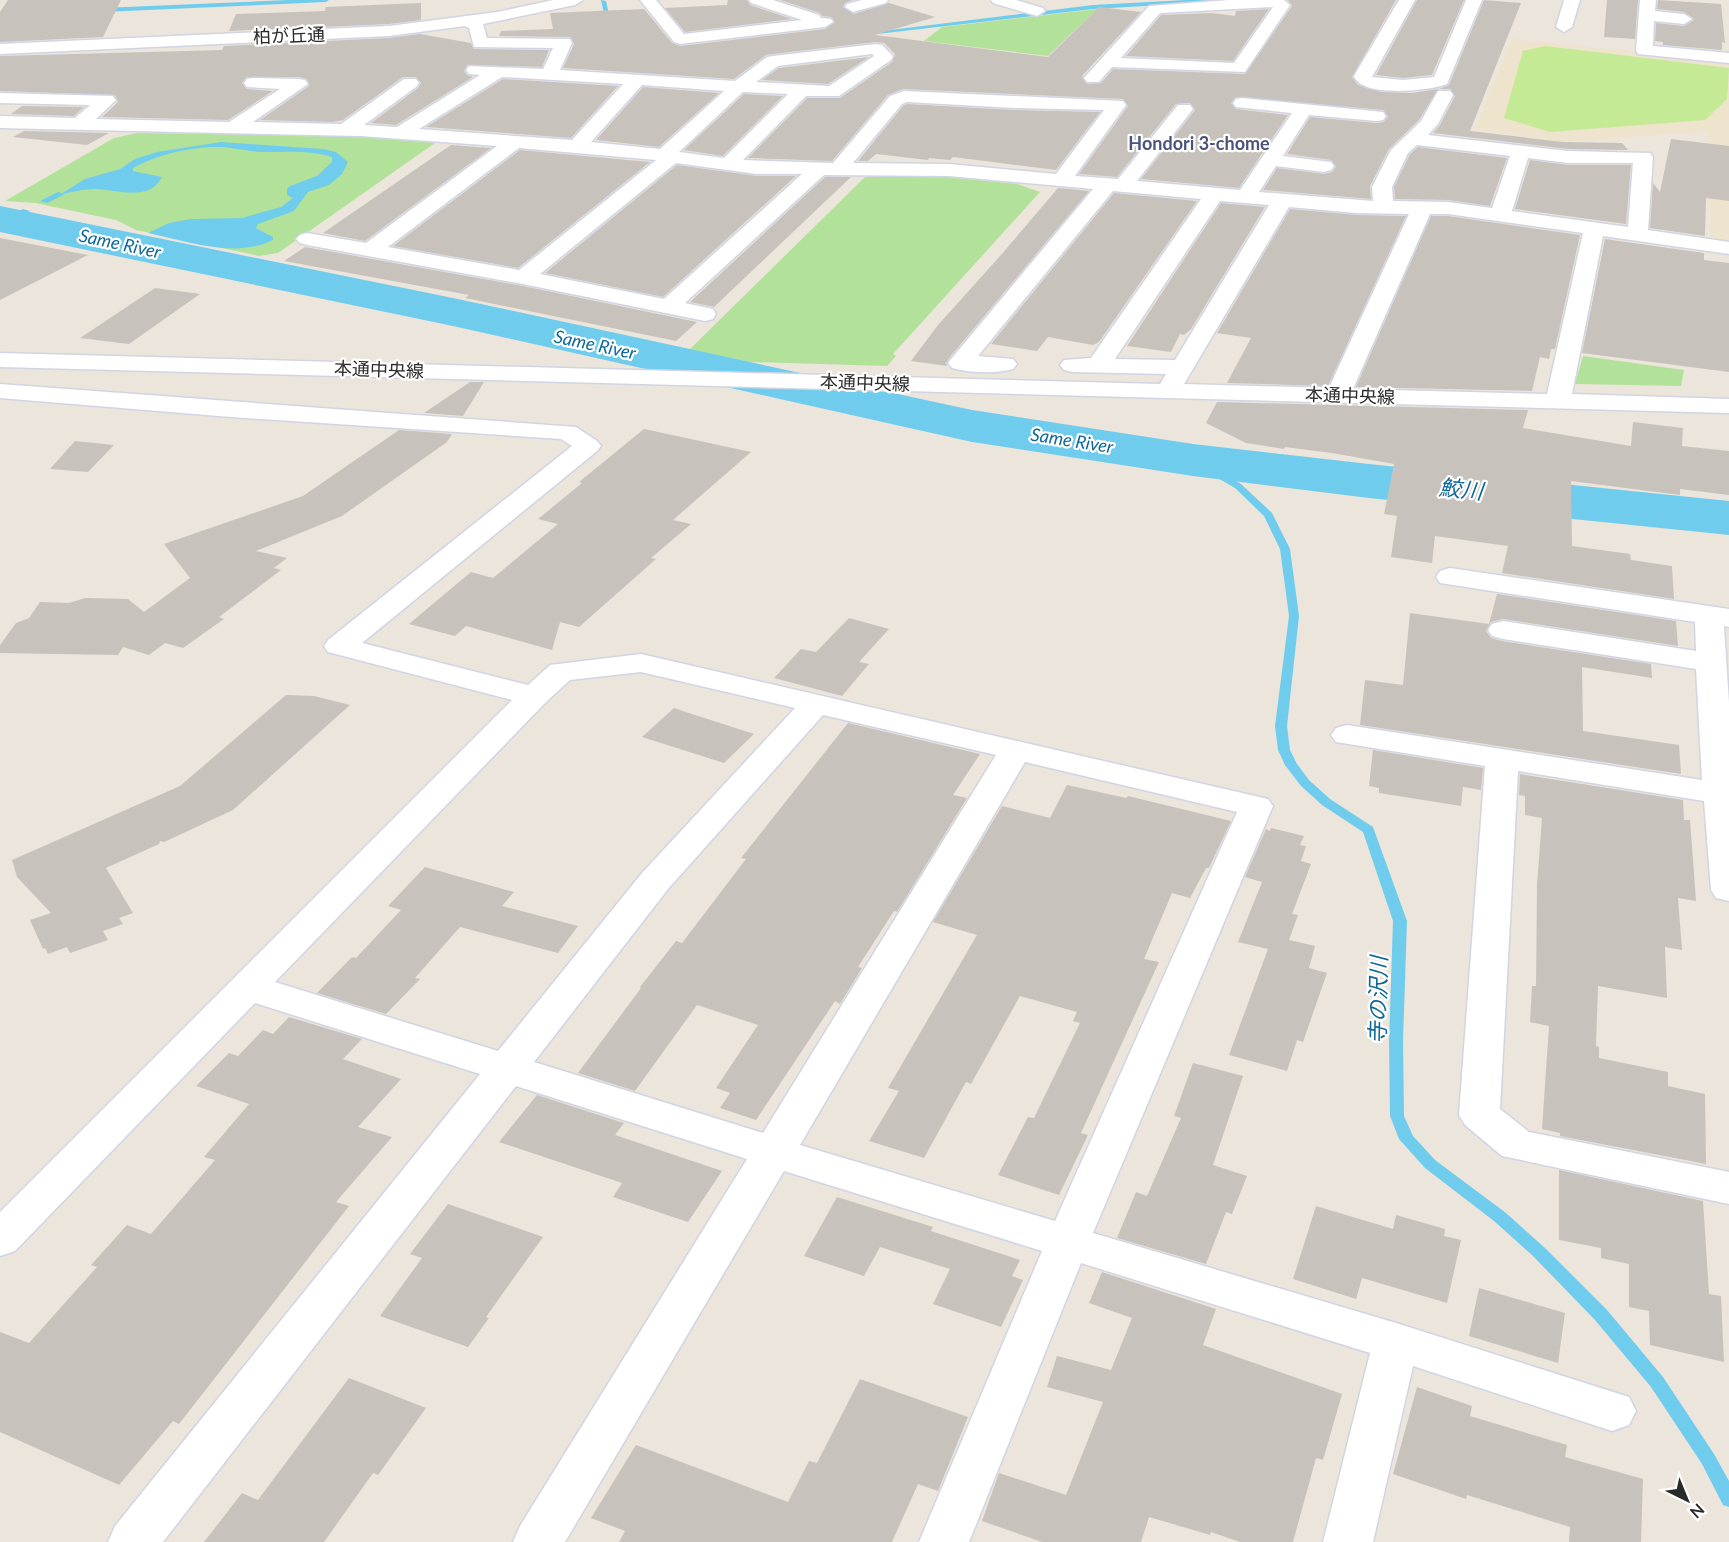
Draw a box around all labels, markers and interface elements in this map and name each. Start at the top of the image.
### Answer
street label: 柏が丘通 [253,23,325,47]
district label: Hondori 3-chome [1128,132,1270,154]
water label: Same River [77,224,164,263]
water label: Same River [552,325,639,364]
street label: 本通中央線 [334,356,424,382]
street label: 本通中央線 [820,369,910,395]
street label: 本通中央線 [1305,382,1395,408]
water label: Same River [1029,423,1116,457]
water label: 鮫川 [1438,473,1486,504]
water label: 寺の沢川 [1363,954,1392,1044]
north arrow [1657,1470,1717,1530]
text: N [1687,1500,1709,1522]

